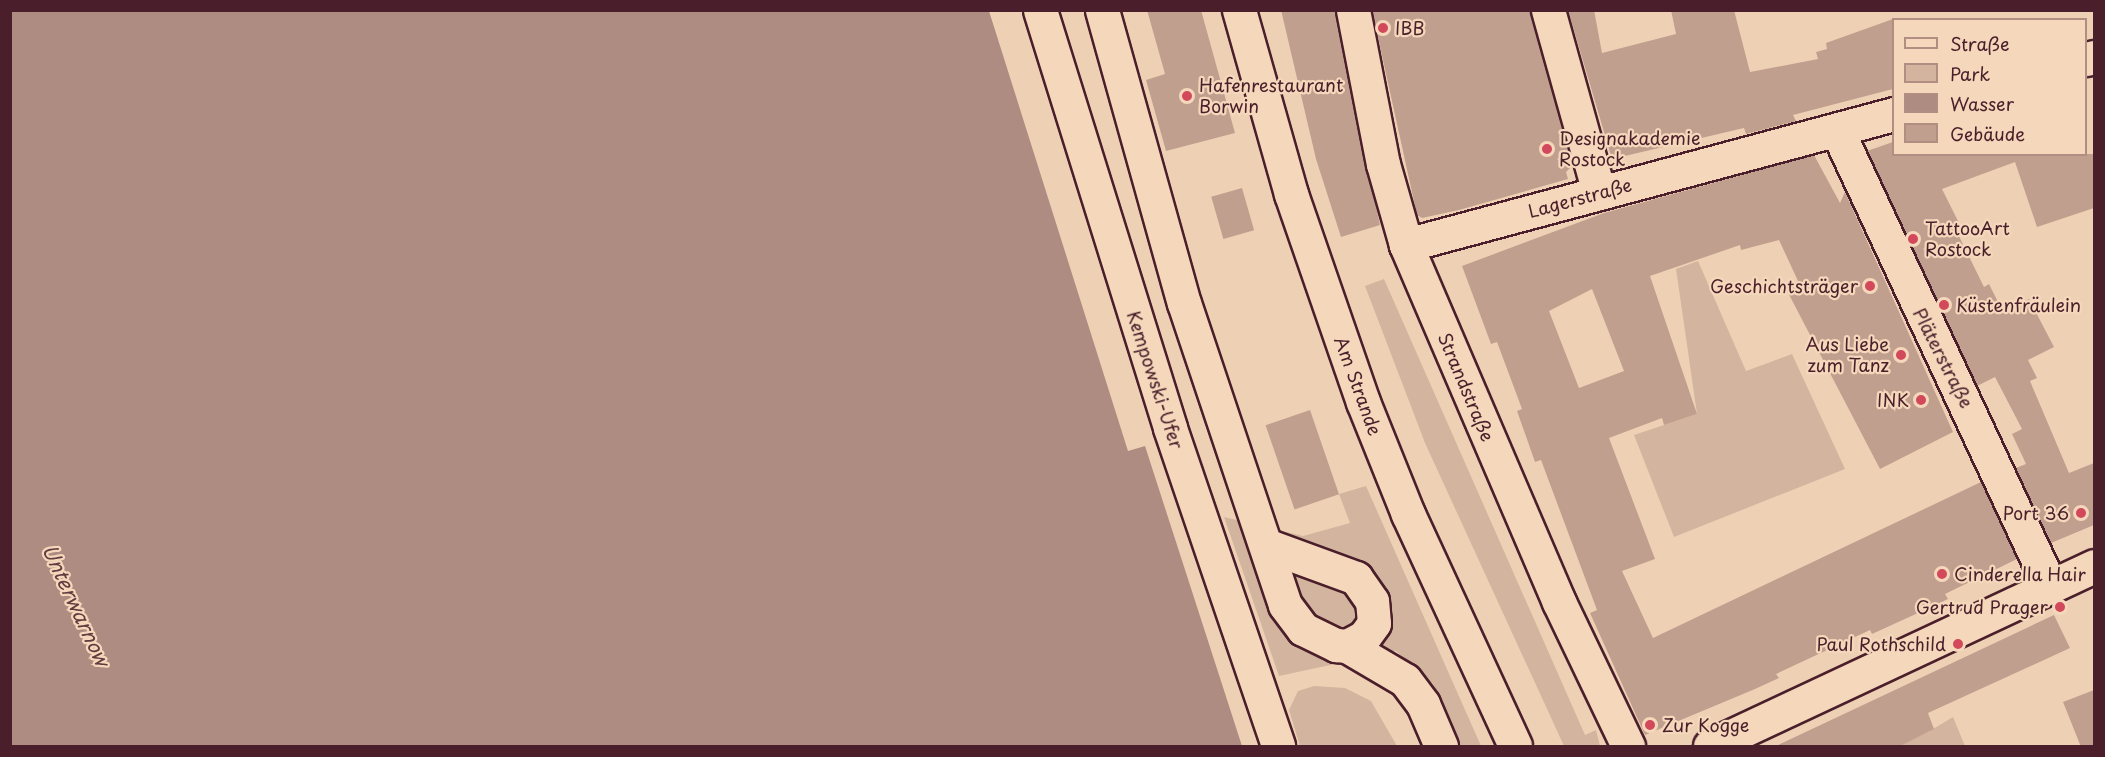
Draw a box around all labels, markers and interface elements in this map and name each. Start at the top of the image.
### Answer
place label: IBB [1395,17,1424,39]
legend [1892,18,2087,156]
marker: IBB [1376,21,1390,35]
text: Straße [1950,30,2010,57]
text: Park [1950,60,1990,87]
place label: Hafenrestaurant Borwin [1199,75,1343,118]
marker: Hafenrestaurant Borwin [1180,89,1194,103]
text: Wasser [1950,90,2014,117]
text: Gebäude [1950,120,2025,147]
place label: Designakademie Rostock [1559,128,1701,170]
marker: Designakademie Rostock [1540,142,1554,156]
street label: Lagerstraße [1526,174,1634,222]
place label: TattooArt Rostock [1925,218,2010,260]
marker: TattooArt Rostock [1906,232,1920,246]
place label: Geschichtsträger [1710,275,1858,297]
marker: Geschichtsträger [1863,279,1877,293]
place label: Küstenfräulein [1956,294,2081,316]
marker: Küstenfräulein [1937,298,1951,312]
street label: Pläterstraße [1909,304,1977,412]
street label: Kempowski-Ufer [1123,308,1187,452]
street label: Strandstraße [1433,329,1499,445]
street label: Am Strande [1330,334,1386,438]
place label: Aus Liebe zum Tanz [1806,334,1889,376]
marker: Aus Liebe zum Tanz [1894,348,1908,362]
place label: INK [1877,389,1909,411]
marker: INK [1914,393,1928,407]
place label: Port 36 [2003,502,2069,524]
marker: Port 36 [2074,506,2088,520]
water label: Unterwarnow [37,540,115,670]
place label: Cinderella Hair [1954,563,2087,585]
marker: Cinderella Hair [1935,567,1949,581]
place label: Gertrud Prager [1914,596,2048,618]
marker: Gertrud Prager [2053,600,2067,614]
place label: Paul Rothschild [1816,633,1946,655]
marker: Paul Rothschild [1951,637,1965,651]
place label: Zur Kogge [1662,714,1749,736]
marker: Zur Kogge [1643,718,1657,732]

